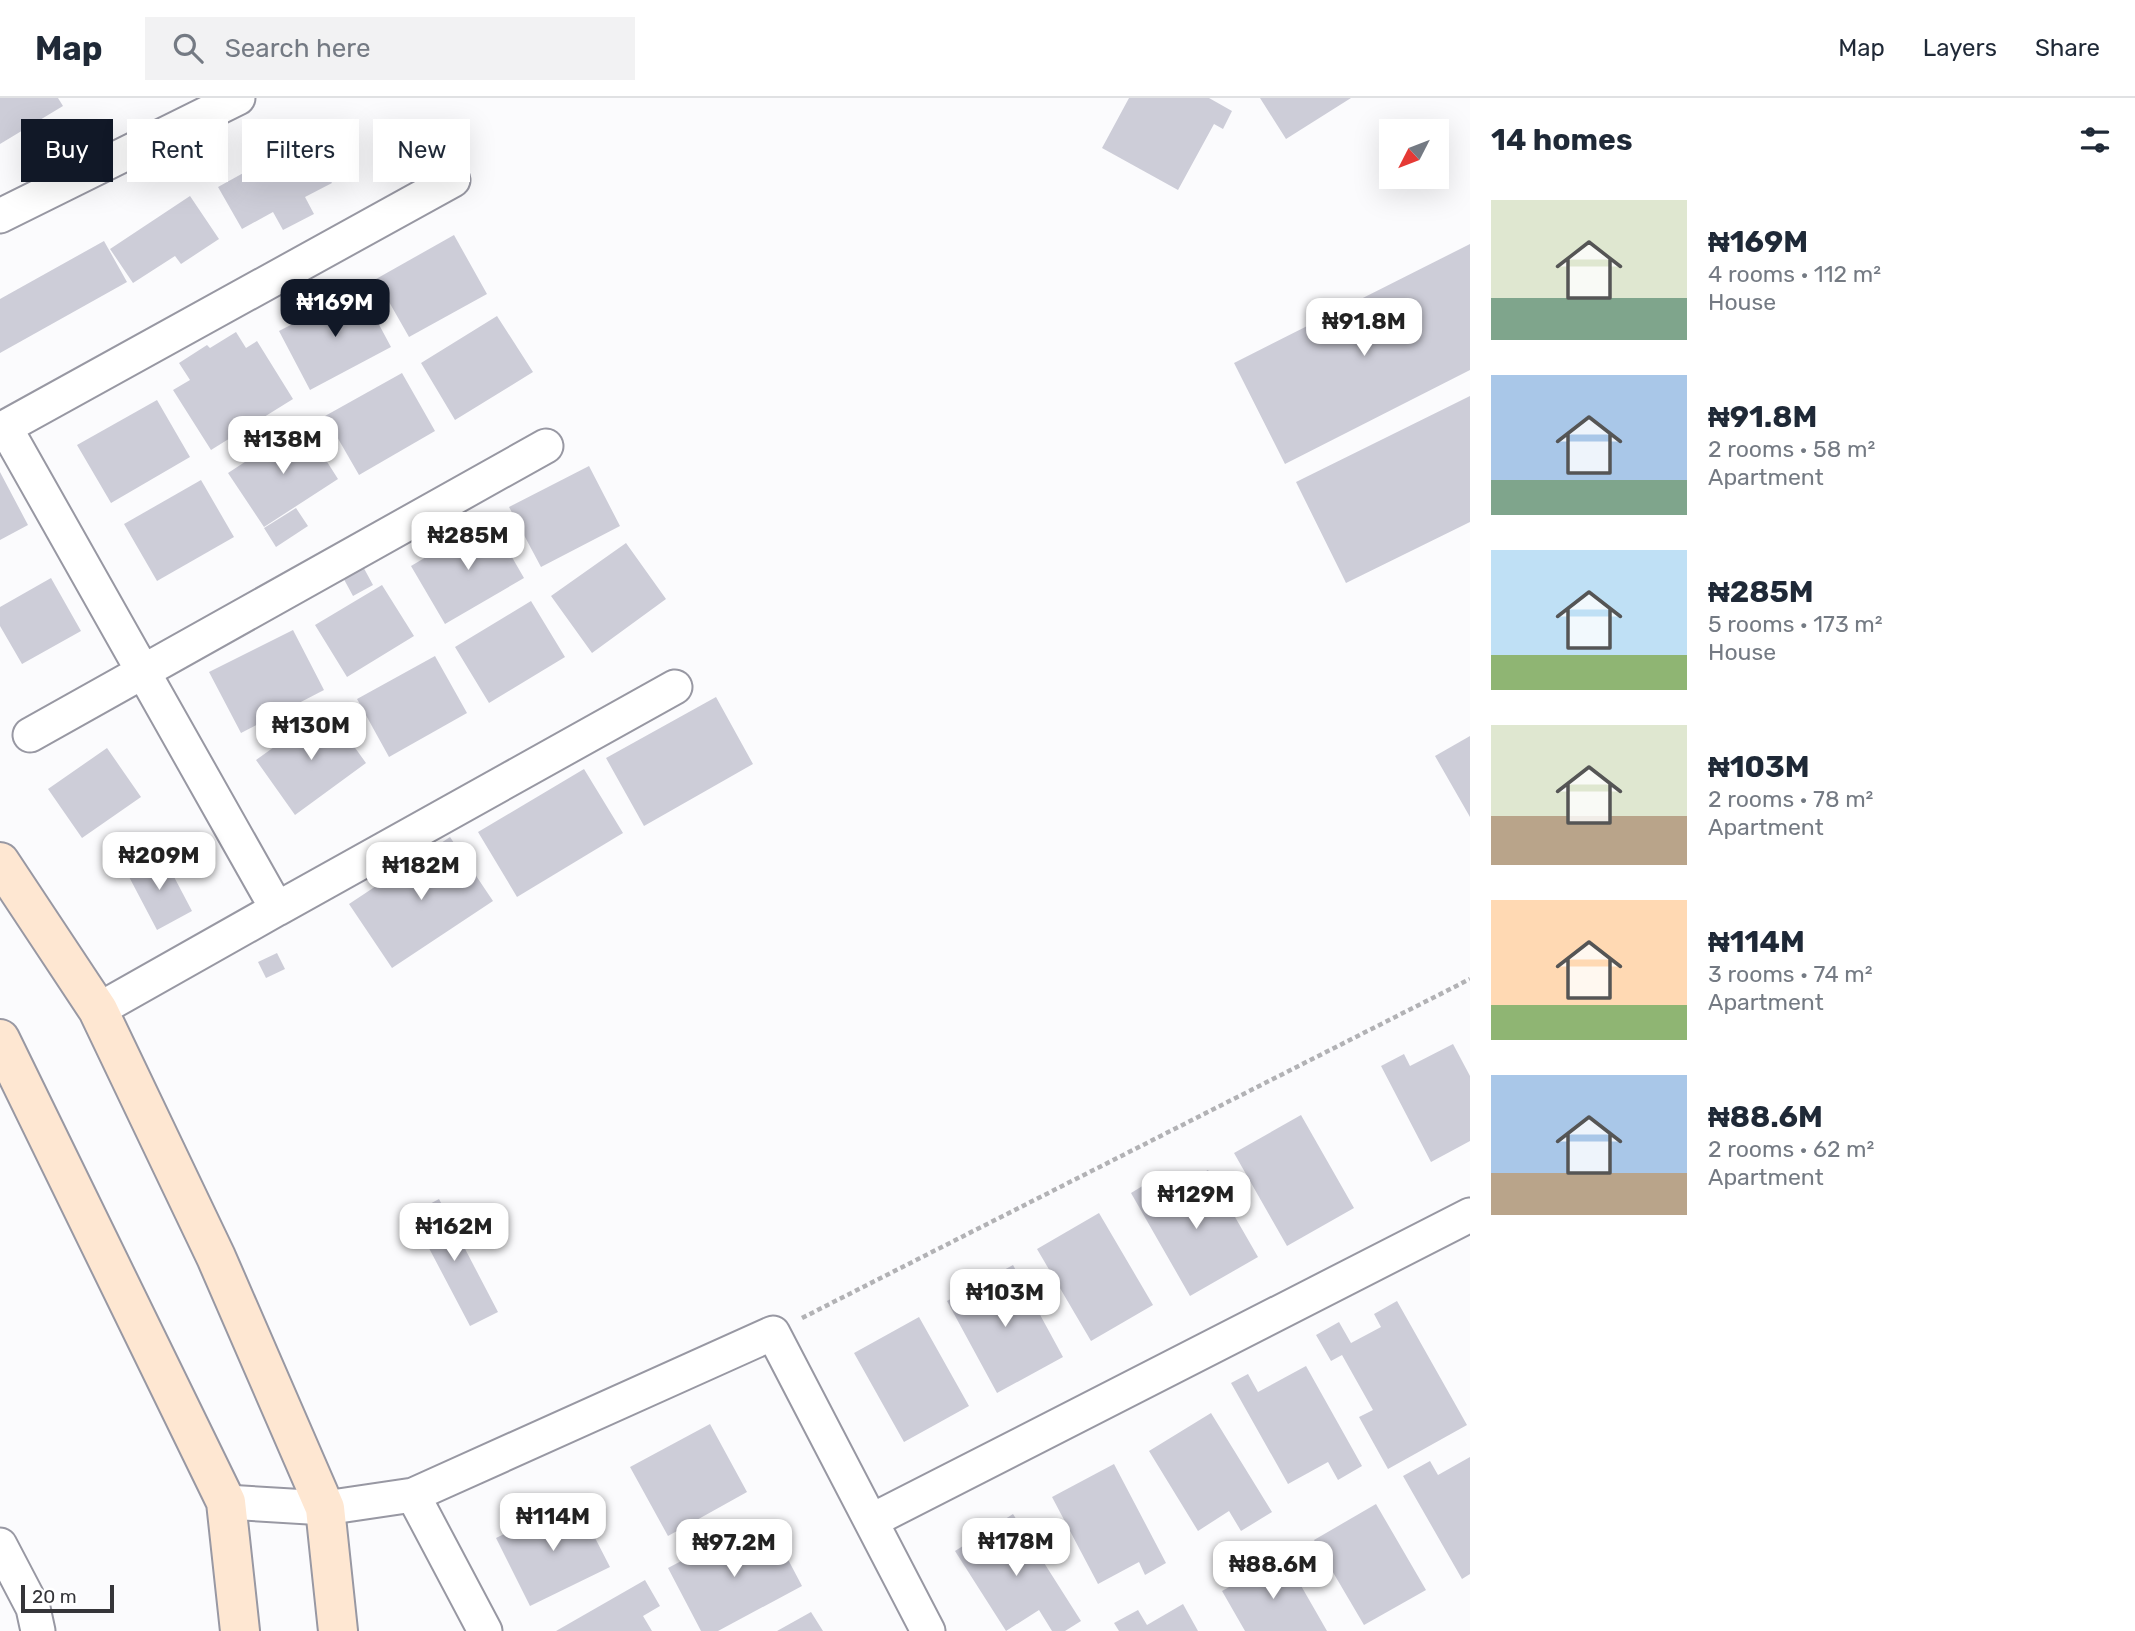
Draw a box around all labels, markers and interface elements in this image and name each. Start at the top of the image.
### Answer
search box [145,17,635,80]
text: Map [35,29,103,68]
icon: search [169,29,207,67]
text: Search here [225,33,370,64]
text: Map [1838,34,1885,62]
text: Layers [1923,34,1997,62]
text: Share [2035,34,2100,62]
chip: Buy [21,119,113,182]
chip: Rent [127,119,228,182]
chip: Filters [242,119,359,182]
chip: New [373,119,470,182]
north arrow [1379,119,1449,189]
map controls [1379,119,1449,189]
icon: filters [2076,121,2114,159]
text: 14 homes [1491,122,1633,158]
text: ₦169M [1708,224,1808,260]
icon: home [1547,228,1631,312]
text: 4 rooms · 112 m² [1708,260,1881,288]
pin: ₦169M [286,280,384,339]
text: ₦169M [297,288,373,316]
text: House [1708,288,1776,316]
pin: ₦91.8M [1307,299,1421,358]
text: ₦91.8M [1322,307,1406,335]
text: ₦91.8M [1708,399,1817,435]
icon: home [1547,403,1631,487]
pin: ₦138M [234,416,332,476]
text: ₦138M [244,425,322,453]
text: 2 rooms · 58 m² [1708,435,1875,463]
text: Apartment [1708,463,1824,491]
pin: ₦285M [419,512,517,572]
text: ₦285M [427,521,509,549]
text: ₦285M [1708,574,1814,610]
icon: home [1547,578,1631,662]
text: 5 rooms · 173 m² [1708,610,1883,638]
text: House [1708,638,1776,666]
pin: ₦130M [262,702,360,762]
text: ₦130M [272,711,350,739]
text: ₦103M [1708,749,1810,785]
icon: home [1547,753,1631,837]
text: 2 rooms · 78 m² [1708,785,1873,813]
text: Apartment [1708,813,1824,841]
pin: ₦209M [110,832,208,892]
text: ₦209M [119,841,200,869]
pin: ₦182M [372,842,470,902]
text: ₦182M [382,851,460,879]
text: ₦114M [1708,924,1805,960]
icon: home [1547,928,1631,1012]
text: 3 rooms · 74 m² [1708,960,1873,988]
text: Apartment [1708,988,1824,1016]
text: ₦88.6M [1708,1099,1823,1135]
icon: home [1547,1103,1631,1187]
text: 2 rooms · 62 m² [1708,1135,1874,1163]
text: Apartment [1708,1163,1824,1191]
pin: ₦129M [1147,1172,1245,1231]
text: ₦129M [1158,1180,1234,1208]
pin: ₦162M [405,1204,503,1263]
text: ₦162M [415,1212,493,1240]
pin: ₦103M [956,1270,1054,1329]
text: ₦103M [966,1278,1044,1306]
pin: ₦114M [504,1494,602,1553]
text: ₦114M [516,1502,590,1530]
pin: ₦178M [967,1518,1065,1578]
pin: ₦97.2M [677,1520,791,1579]
text: ₦178M [978,1527,1054,1555]
text: ₦97.2M [692,1528,776,1556]
pin: ₦88.6M [1216,1542,1330,1601]
text: ₦88.6M [1229,1550,1317,1578]
scale bar [21,1582,114,1614]
text: 20 m [32,1585,77,1608]

